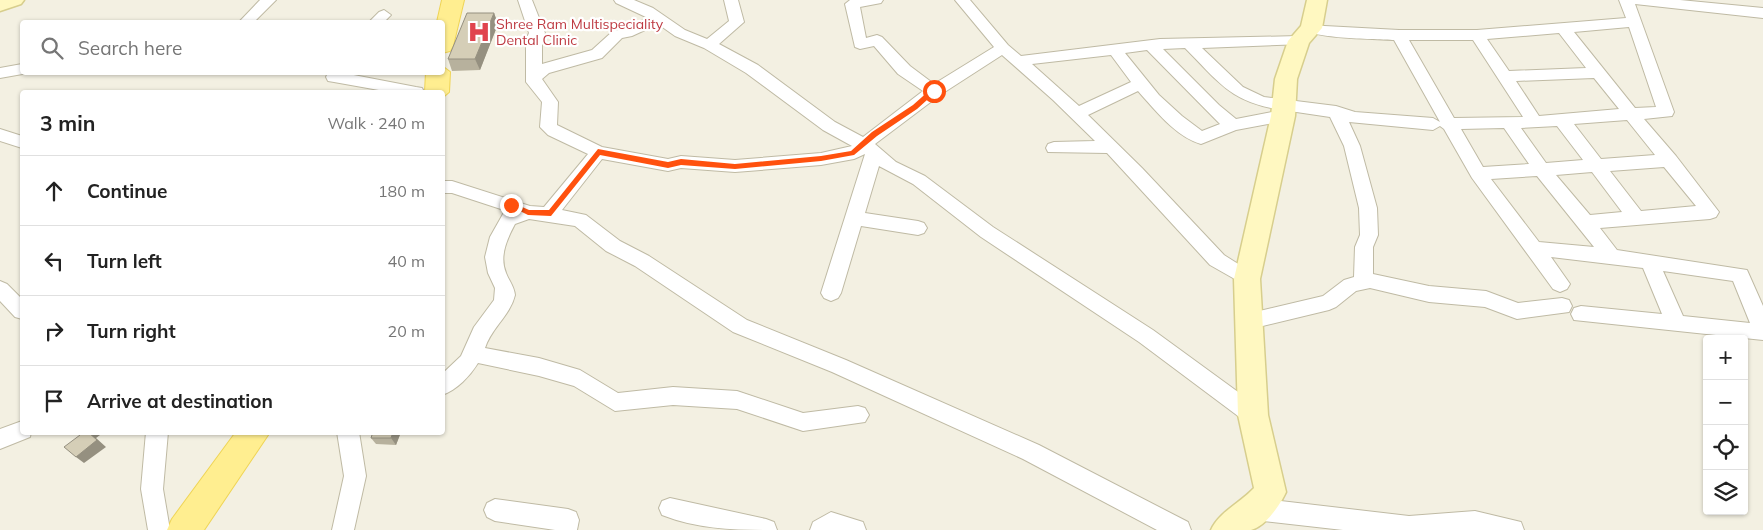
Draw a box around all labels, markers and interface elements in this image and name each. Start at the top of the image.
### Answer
place label: Shree Ram Multispeciality Dental Clinic [496,15,664,49]
hospital icon: Shree Ram Multispeciality Dental Clinic [466,19,492,45]
search box [20,20,445,75]
icon: search [38,34,66,62]
text: Search here [78,36,182,60]
route start [923,80,946,103]
text: 3 min [40,110,95,136]
text: Walk · 240 m [327,113,425,133]
icon: ahead [40,177,68,205]
text: Continue [87,179,167,203]
text: 180 m [378,181,425,201]
route end [500,194,523,217]
icon: left [40,247,68,275]
text: Turn left [87,249,162,273]
text: 40 m [388,251,425,271]
icon: right [40,317,68,345]
text: Turn right [87,319,176,343]
text: 20 m [388,321,425,341]
map controls [1703,335,1748,515]
button: + [1703,335,1748,380]
button: − [1703,380,1748,425]
icon: arrive [40,387,68,415]
text: Arrive at destination [87,389,273,413]
button: locate [1703,425,1748,470]
button: layers [1703,470,1748,515]

